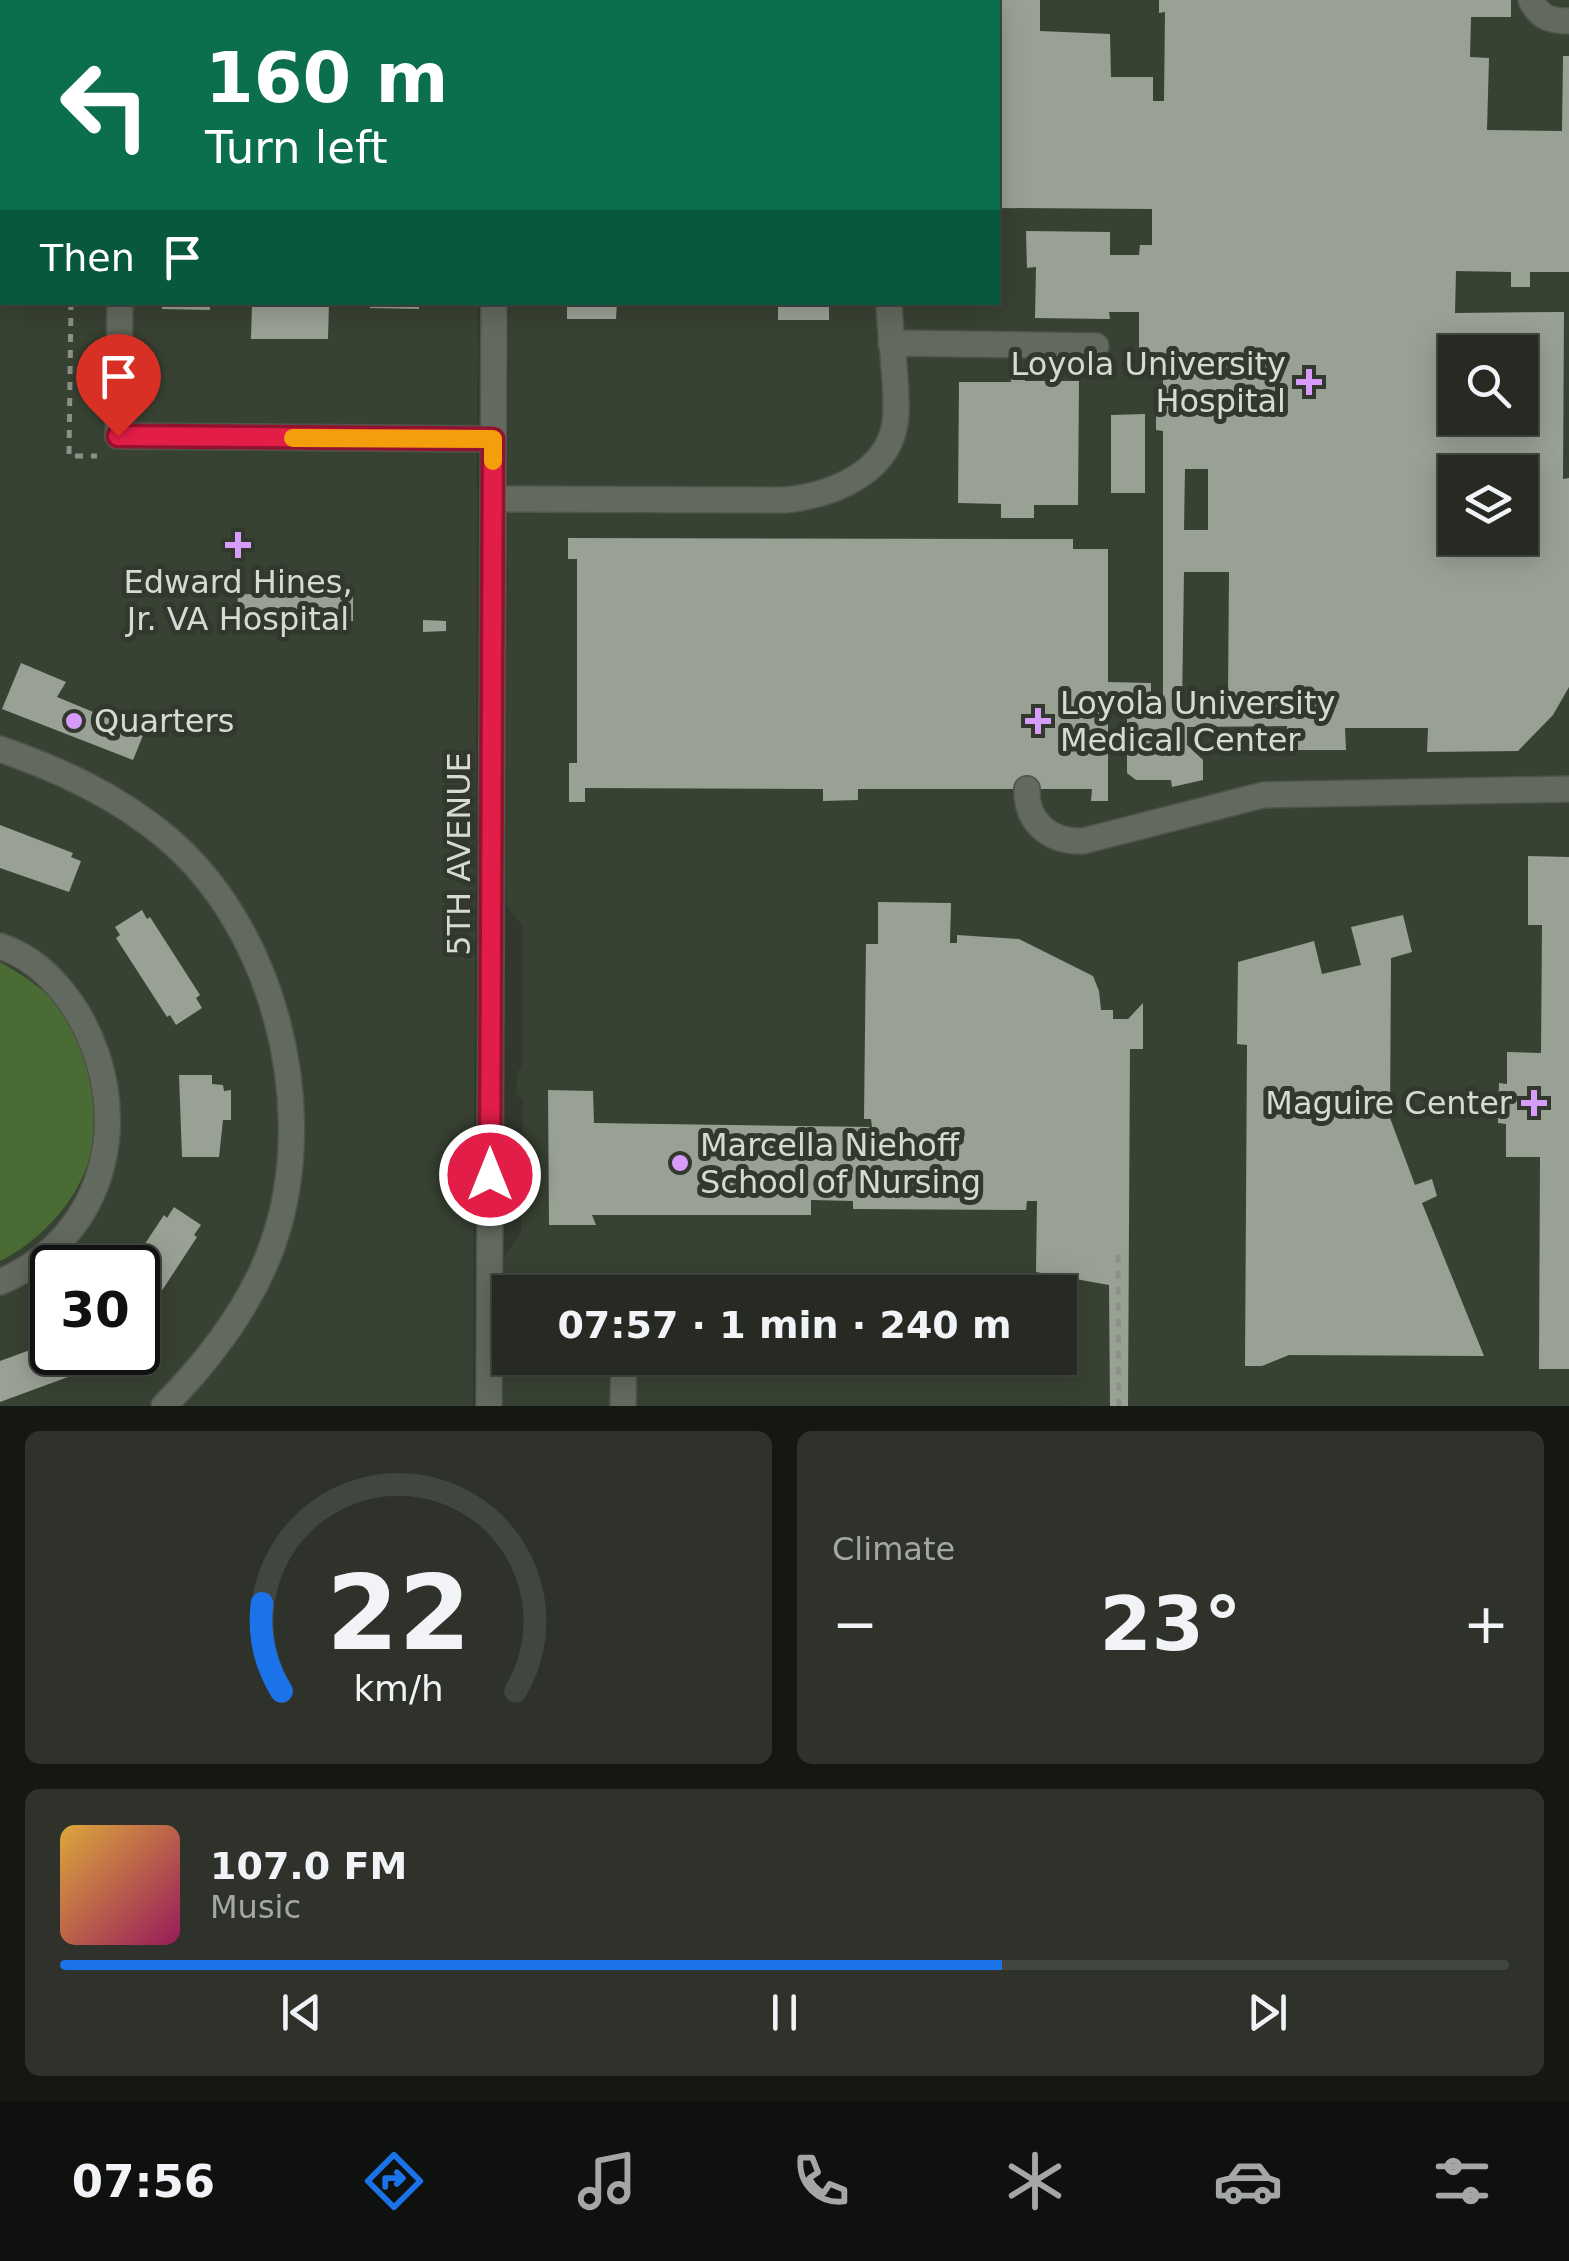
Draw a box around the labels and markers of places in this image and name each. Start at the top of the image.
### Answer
pin [76,334,161,437]
place label: Loyola University Hospital [1011,345,1286,420]
marker: Loyola University Hospital [1296,369,1322,395]
marker: Edward Hines, Jr. VA Hospital [225,532,251,558]
place label: Edward Hines, Jr. VA Hospital [123,563,353,638]
place label: Loyola University Medical Center [1060,684,1335,759]
place label: Quarters [94,702,234,740]
marker: Loyola University Medical Center [1025,708,1051,734]
marker: Quarters [63,710,85,732]
place label: Maguire Center [1265,1084,1513,1122]
marker: Maguire Center [1521,1090,1547,1116]
place label: Marcella Niehoff School of Nursing [700,1126,981,1201]
marker: Marcella Niehoff School of Nursing [669,1152,691,1174]

